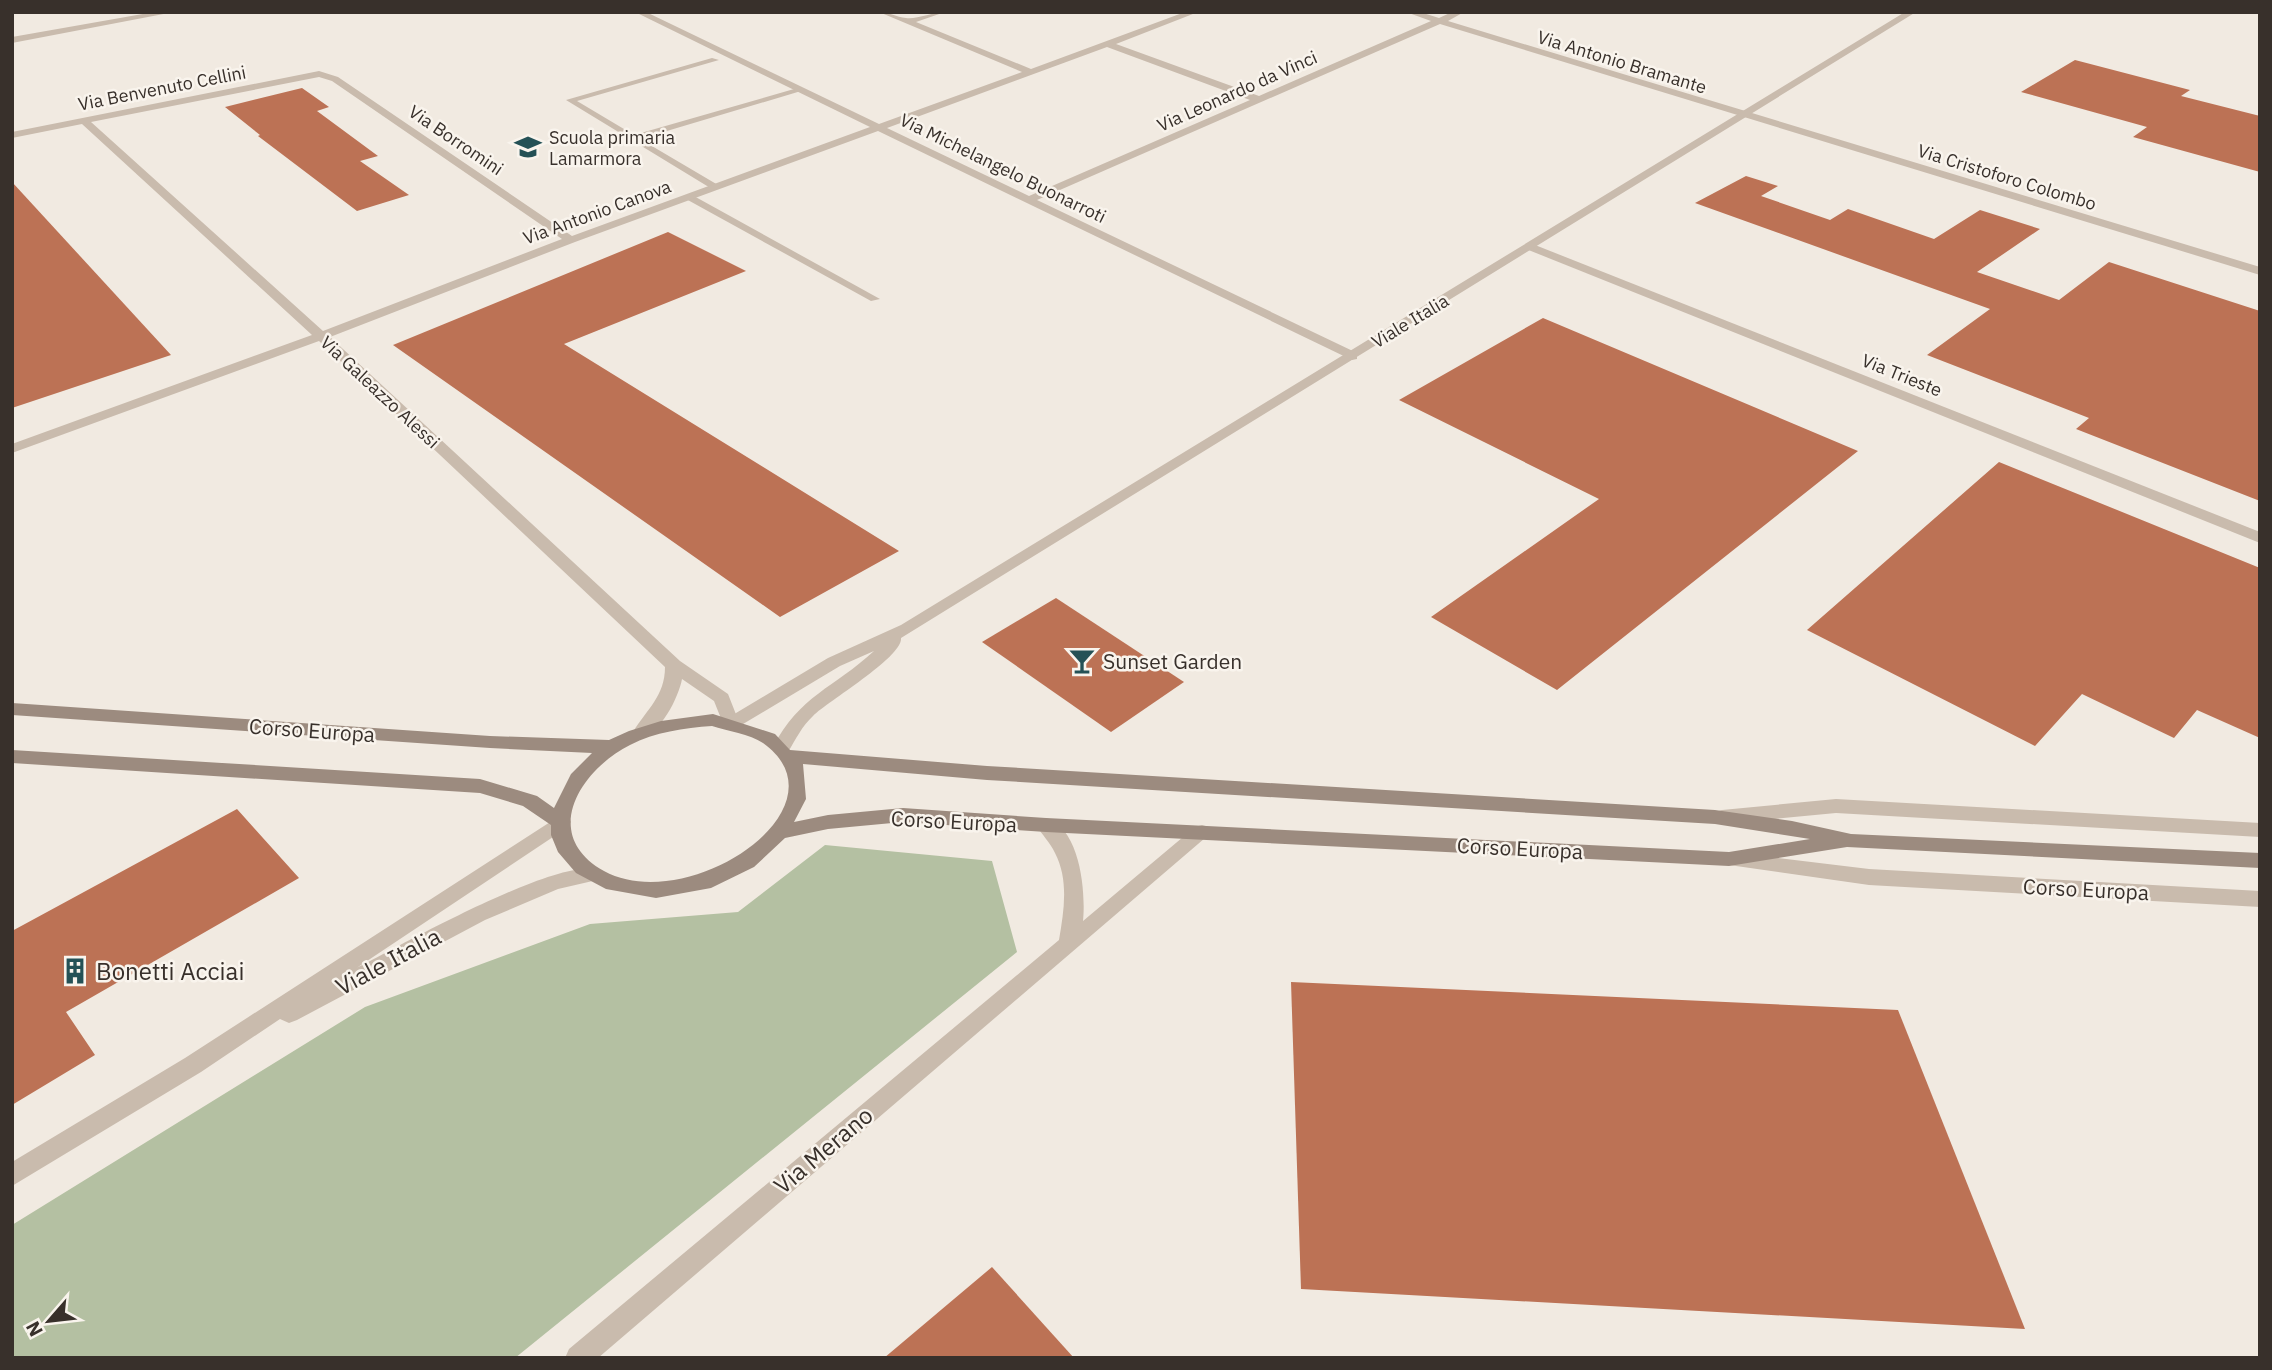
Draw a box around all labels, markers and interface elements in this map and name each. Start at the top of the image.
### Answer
street label: Via Antonio Bramante [1534,25,1710,99]
street label: Via Leonardo da Vinci [1153,45,1321,137]
street label: Via Benvenuto Cellini [76,60,248,116]
street label: Via Borromini [404,100,508,180]
street label: Via Michelangelo Buonarroti [896,108,1110,228]
place label: Scuola primaria Lamarmora [549,126,676,170]
school or university icon: Scuola primaria Lamarmora [513,132,543,162]
street label: Via Cristoforo Colombo [1915,139,2099,215]
street label: Via Antonio Canova [520,174,674,249]
street label: Viale Italia [1367,289,1453,353]
street label: Via Galeazzo Alessi [315,331,445,453]
street label: Via Trieste [1858,348,1946,402]
bar icon: Sunset Garden [1067,646,1097,676]
place label: Sunset Garden [1103,647,1242,675]
street label: Corso Europa [248,712,376,748]
street label: Corso Europa [890,804,1018,838]
street label: Corso Europa [1456,831,1584,865]
street label: Corso Europa [2022,872,2150,906]
street label: Viale Italia [330,920,446,1002]
place label: Bonetti Acciai [96,955,244,987]
building icon: Bonetti Acciai [60,956,90,986]
street label: Via Merano [767,1099,879,1201]
north arrow [14,1286,84,1356]
text: N [20,1317,48,1341]

